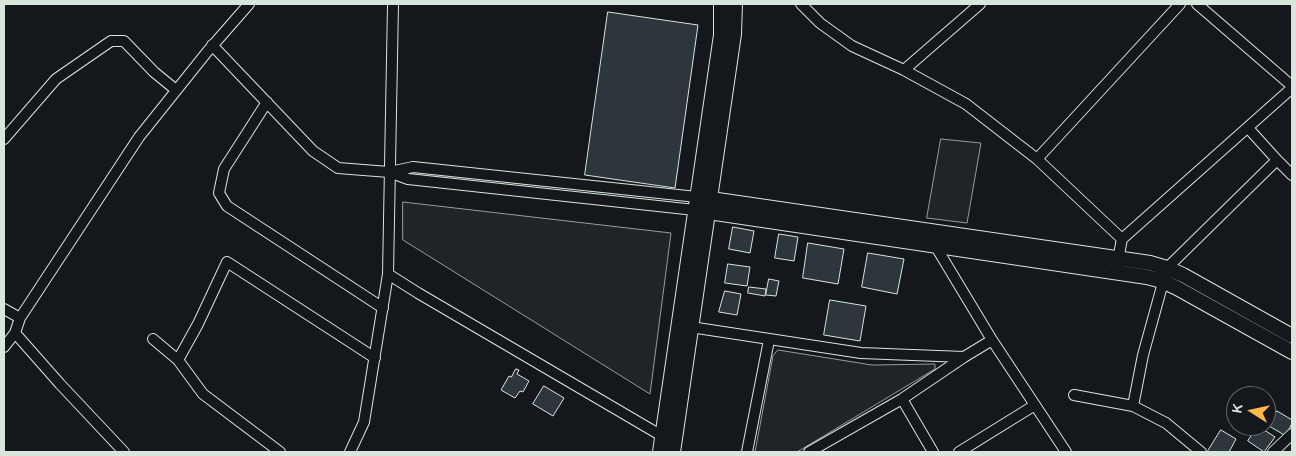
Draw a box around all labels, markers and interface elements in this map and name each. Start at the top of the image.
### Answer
north arrow [1226,386,1276,436]
text: K [1228,402,1247,415]

